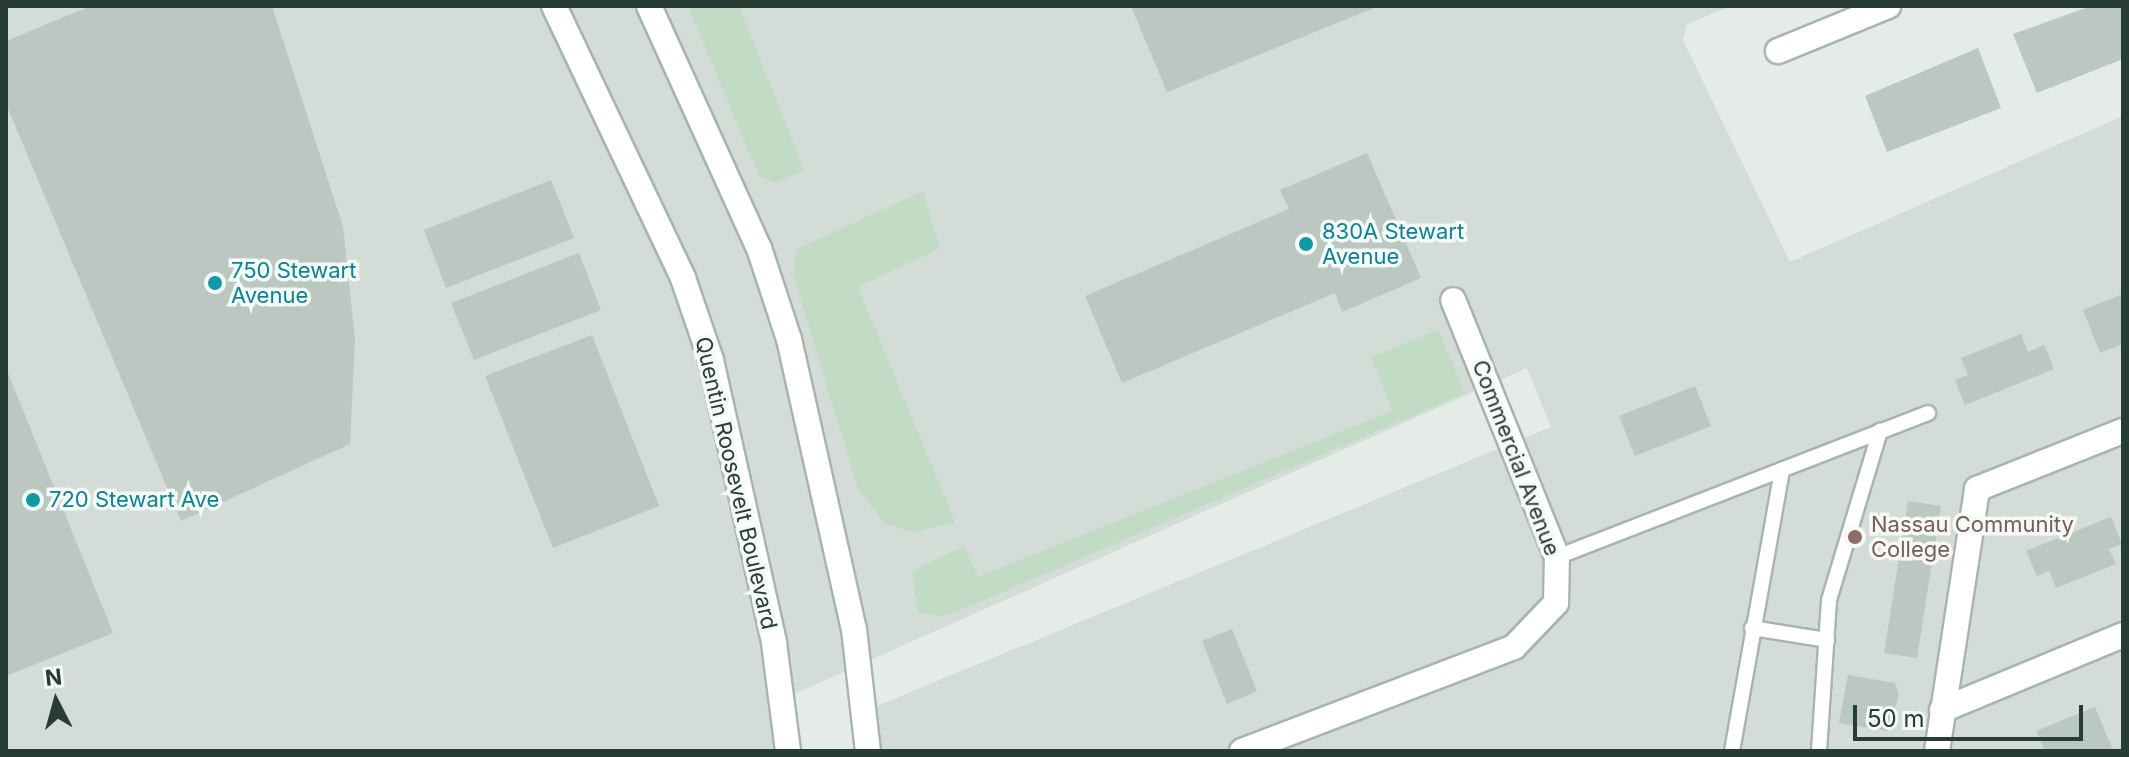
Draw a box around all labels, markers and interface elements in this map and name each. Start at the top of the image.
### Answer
place label: 830A Stewart Avenue [1322,218,1464,270]
marker: 830A Stewart Avenue [1297,235,1315,253]
place label: 750 Stewart Avenue [231,257,356,308]
marker: 750 Stewart Avenue [206,274,224,292]
street label: Quentin Roosevelt Boulevard [689,334,783,632]
street label: Commercial Avenue [1466,356,1566,560]
place label: 720 Stewart Ave [49,487,219,513]
marker: 720 Stewart Ave [24,491,42,509]
place label: Nassau Community College [1871,511,2074,562]
marker: Nassau Community College [1846,528,1864,546]
north arrow [16,661,96,741]
text: N [44,663,63,691]
scale bar [1857,689,2087,739]
text: 50 m [1867,704,1925,733]

